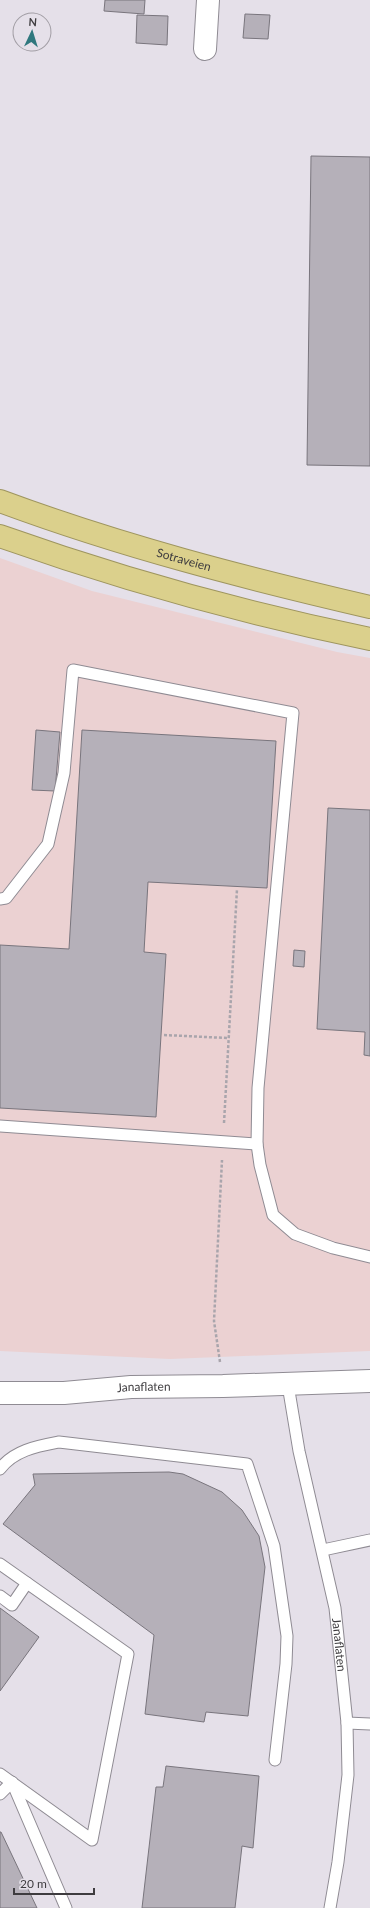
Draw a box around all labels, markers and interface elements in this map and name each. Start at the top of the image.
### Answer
north arrow [12,12,52,52]
text: N [28,15,37,28]
street label: Sotraveien [155,545,213,574]
street label: Janaflaten [116,1379,171,1395]
street label: Janaflaten [329,1617,350,1672]
scale bar [14,1870,94,1896]
text: 20 m [20,1876,47,1891]

